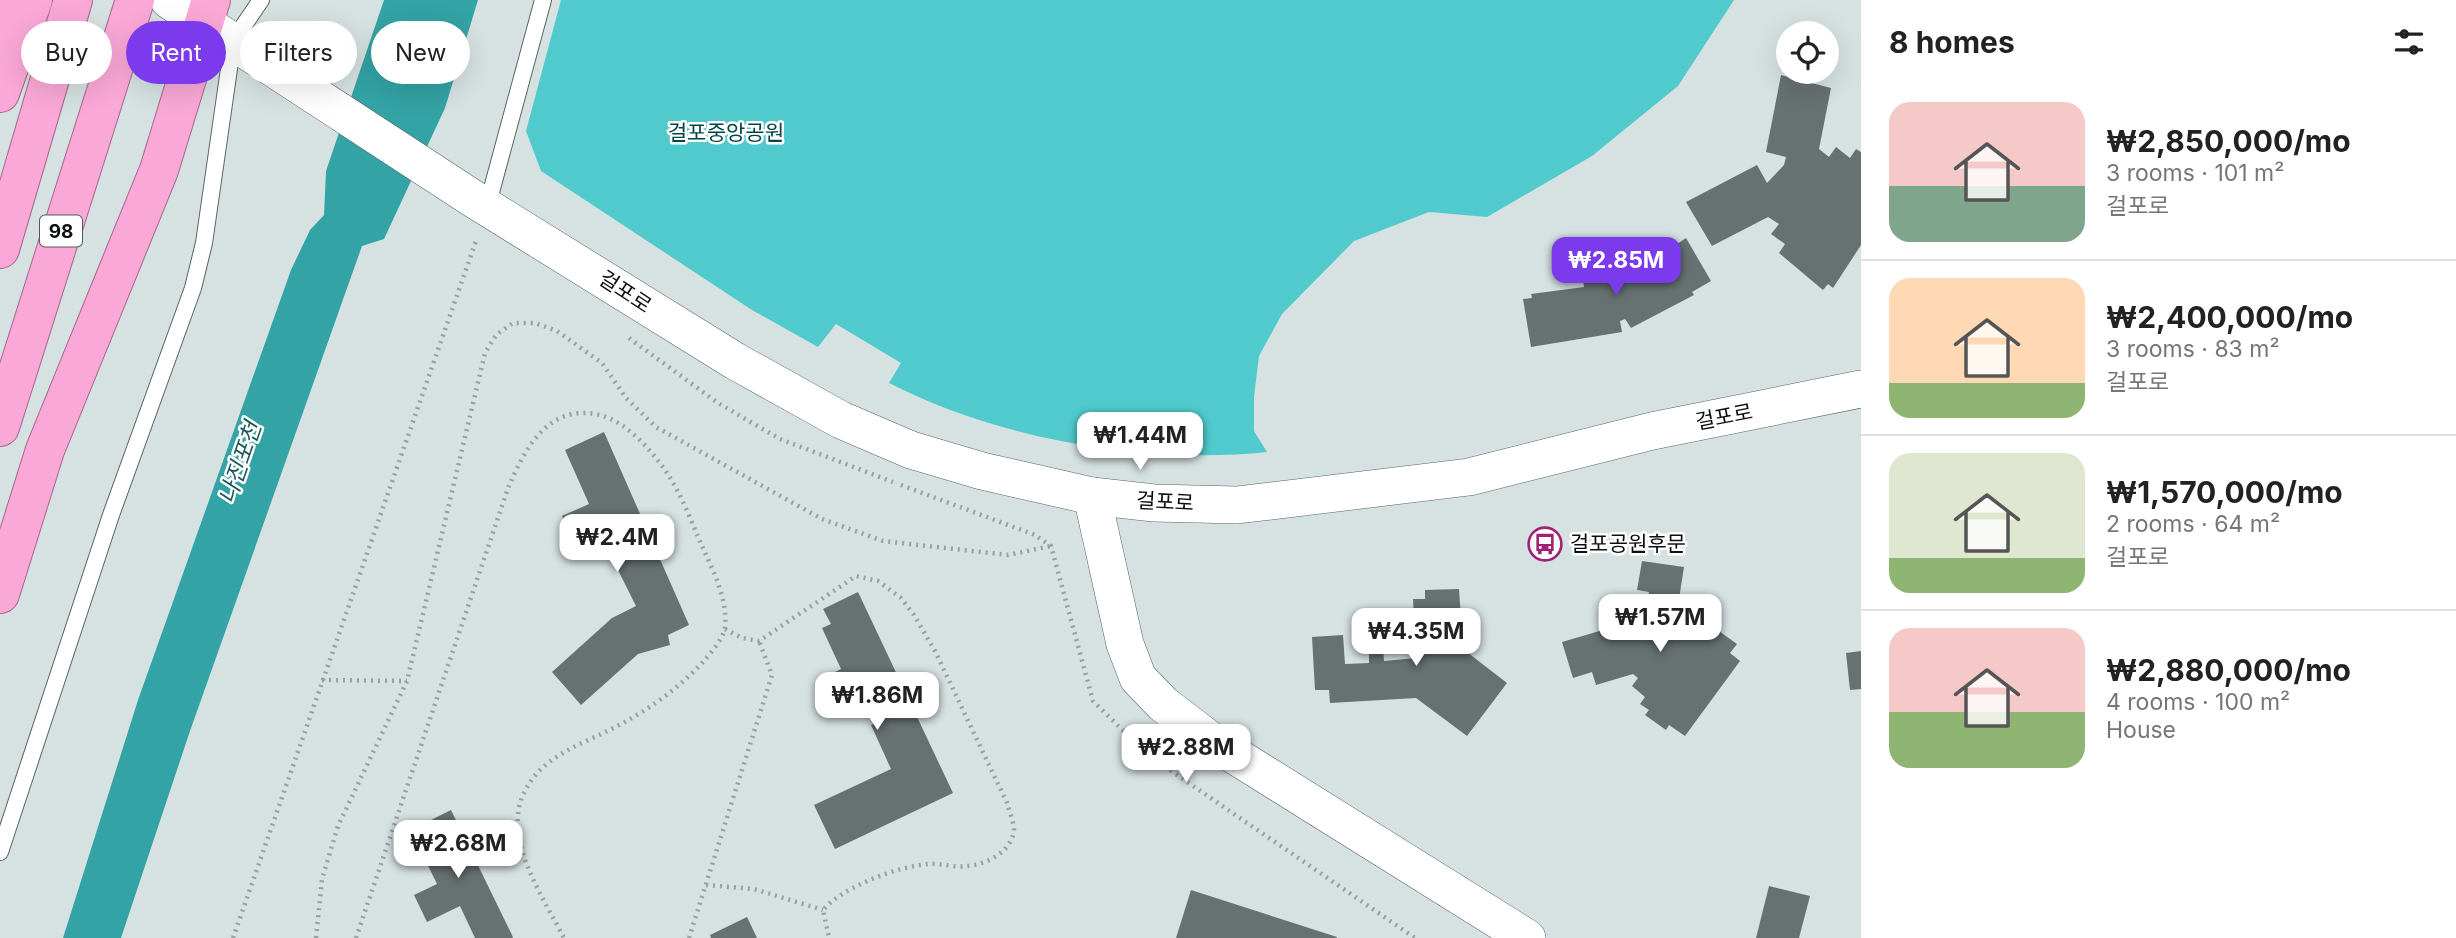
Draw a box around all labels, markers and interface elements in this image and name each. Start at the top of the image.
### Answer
chip: Buy [21,21,112,84]
chip: Rent [126,21,226,84]
chip: Filters [240,21,357,84]
chip: New [371,21,470,84]
map controls [1776,21,1839,84]
button: locate [1776,21,1839,84]
icon: filters [2390,23,2428,61]
text: 8 homes [1889,24,2015,60]
park label: 걸포중앙공원 [668,120,784,145]
text: ₩2,850,000/mo [2106,123,2351,159]
icon: home [1945,130,2029,214]
text: 3 rooms · 101 m² [2106,159,2284,187]
text: 걸포로 [2106,192,2169,220]
road number: 98 [40,216,82,246]
pin: ₩2.85M [1559,238,1673,297]
text: ₩2.85M [1568,246,1664,274]
street label: 걸포로 [594,265,656,318]
text: ₩2,400,000/mo [2106,299,2353,335]
icon: home [1945,306,2029,390]
text: 3 rooms · 83 m² [2106,335,2280,363]
text: 걸포로 [2106,368,2169,396]
street label: 걸포로 [1693,399,1755,434]
pin: ₩1.44M [1083,412,1197,472]
water label: 나진포천 [213,416,268,508]
text: ₩1.44M [1093,421,1187,449]
text: ₩1,570,000/mo [2106,474,2343,510]
icon: home [1945,481,2029,565]
street label: 걸포로 [1135,488,1195,516]
text: 2 rooms · 64 m² [2106,510,2280,538]
pin: ₩2.4M [568,514,666,574]
text: ₩2.4M [575,523,659,551]
bus stop icon: 걸포공원후문 [1526,525,1564,563]
place label: 걸포공원후문 [1570,531,1686,556]
text: 걸포로 [2106,543,2169,571]
pin: ₩1.57M [1603,594,1717,654]
text: ₩1.57M [1615,603,1705,631]
pin: ₩4.35M [1359,608,1473,668]
text: ₩4.35M [1368,617,1464,645]
text: ₩2,880,000/mo [2106,652,2351,688]
icon: home [1945,656,2029,740]
pin: ₩1.86M [820,672,934,732]
text: ₩1.86M [831,681,923,709]
text: 4 rooms · 100 m² [2106,688,2290,716]
text: House [2106,716,2176,744]
pin: ₩2.88M [1129,724,1243,784]
text: ₩2.88M [1138,733,1234,761]
pin: ₩2.68M [401,820,515,880]
text: ₩2.68M [410,829,506,857]

